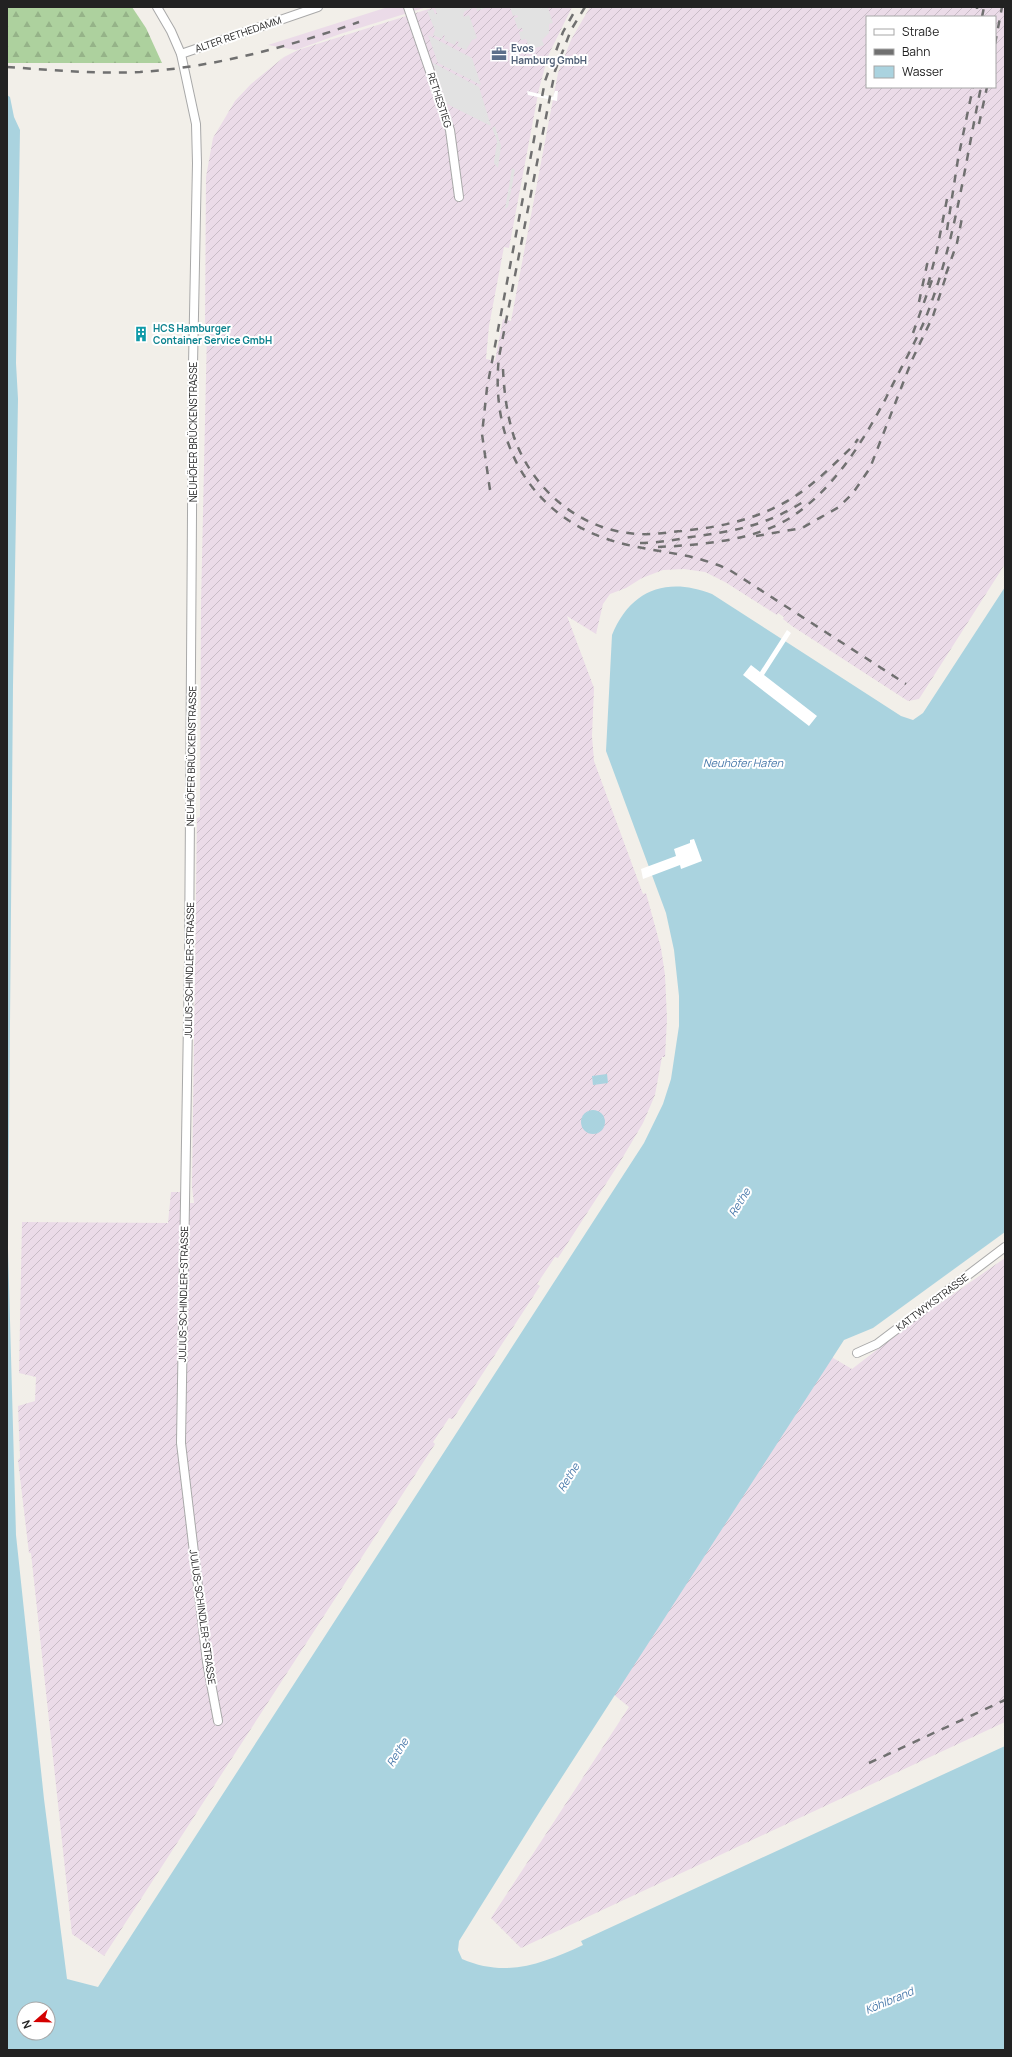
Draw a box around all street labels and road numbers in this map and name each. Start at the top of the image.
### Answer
street label: ALTER RETHEDAMM [193,13,283,55]
street label: RETHESTIEG [425,71,455,129]
street label: NEUHÖFER BRÜCKENSTRASSE [186,361,200,502]
street label: NEUHÖFER BRÜCKENSTRASSE [183,685,199,826]
street label: JULIUS-SCHINDLER-STRASSE [181,901,197,1038]
street label: JULIUS-SCHINDLER-STRASSE [175,1225,191,1362]
street label: KATTWYKSTRASSE [893,1270,971,1334]
street label: JULIUS-SCHINDLER-STRASSE [187,1549,219,1686]

